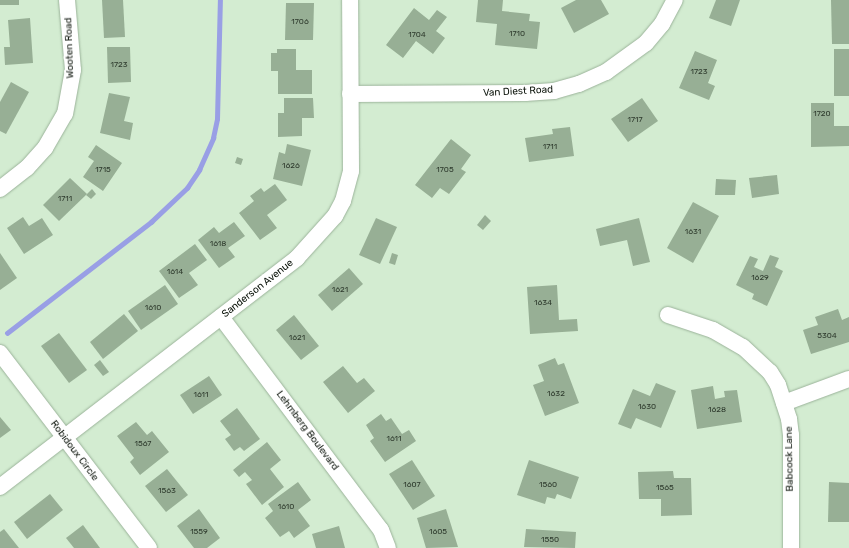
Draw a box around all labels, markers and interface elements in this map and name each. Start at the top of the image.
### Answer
street label: Wooten Road [63,17,77,79]
house number: 1706 [291,17,309,27]
house number: 1710 [509,29,525,39]
house number: 1704 [408,30,426,40]
house number: 1723 [110,60,128,70]
house number: 1723 [690,67,708,77]
street label: Van Diest Road [483,84,553,100]
house number: 1720 [813,109,831,119]
house number: 1717 [627,115,643,125]
house number: 1711 [543,142,557,152]
house number: 1626 [282,161,300,171]
house number: 1715 [95,165,111,175]
house number: 1705 [436,165,454,175]
house number: 1711 [58,194,72,204]
house number: 1631 [685,227,701,237]
house number: 1618 [210,239,226,249]
street label: Sanderson Avenue [220,257,296,321]
house number: 1614 [167,267,183,277]
house number: 1629 [751,273,769,283]
house number: 1621 [332,285,348,295]
house number: 1634 [534,298,552,308]
house number: 1610 [145,303,161,313]
house number: 5304 [817,331,837,341]
house number: 1621 [289,333,305,343]
street label: Lehmberg Boulevard [273,389,341,473]
house number: 1632 [547,389,565,399]
house number: 1611 [194,390,208,400]
house number: 1630 [638,402,656,412]
house number: 1628 [708,405,726,415]
street label: Robidoux Circle [47,418,101,484]
street label: Babcock Lane [783,426,797,492]
house number: 1611 [387,434,401,444]
house number: 1567 [135,439,151,449]
house number: 1607 [403,480,421,490]
house number: 1560 [539,480,557,490]
house number: 1565 [656,483,674,493]
house number: 1563 [158,486,176,496]
house number: 1610 [278,502,294,512]
house number: 1559 [190,527,208,537]
house number: 1605 [429,527,447,537]
house number: 1550 [541,535,559,545]

